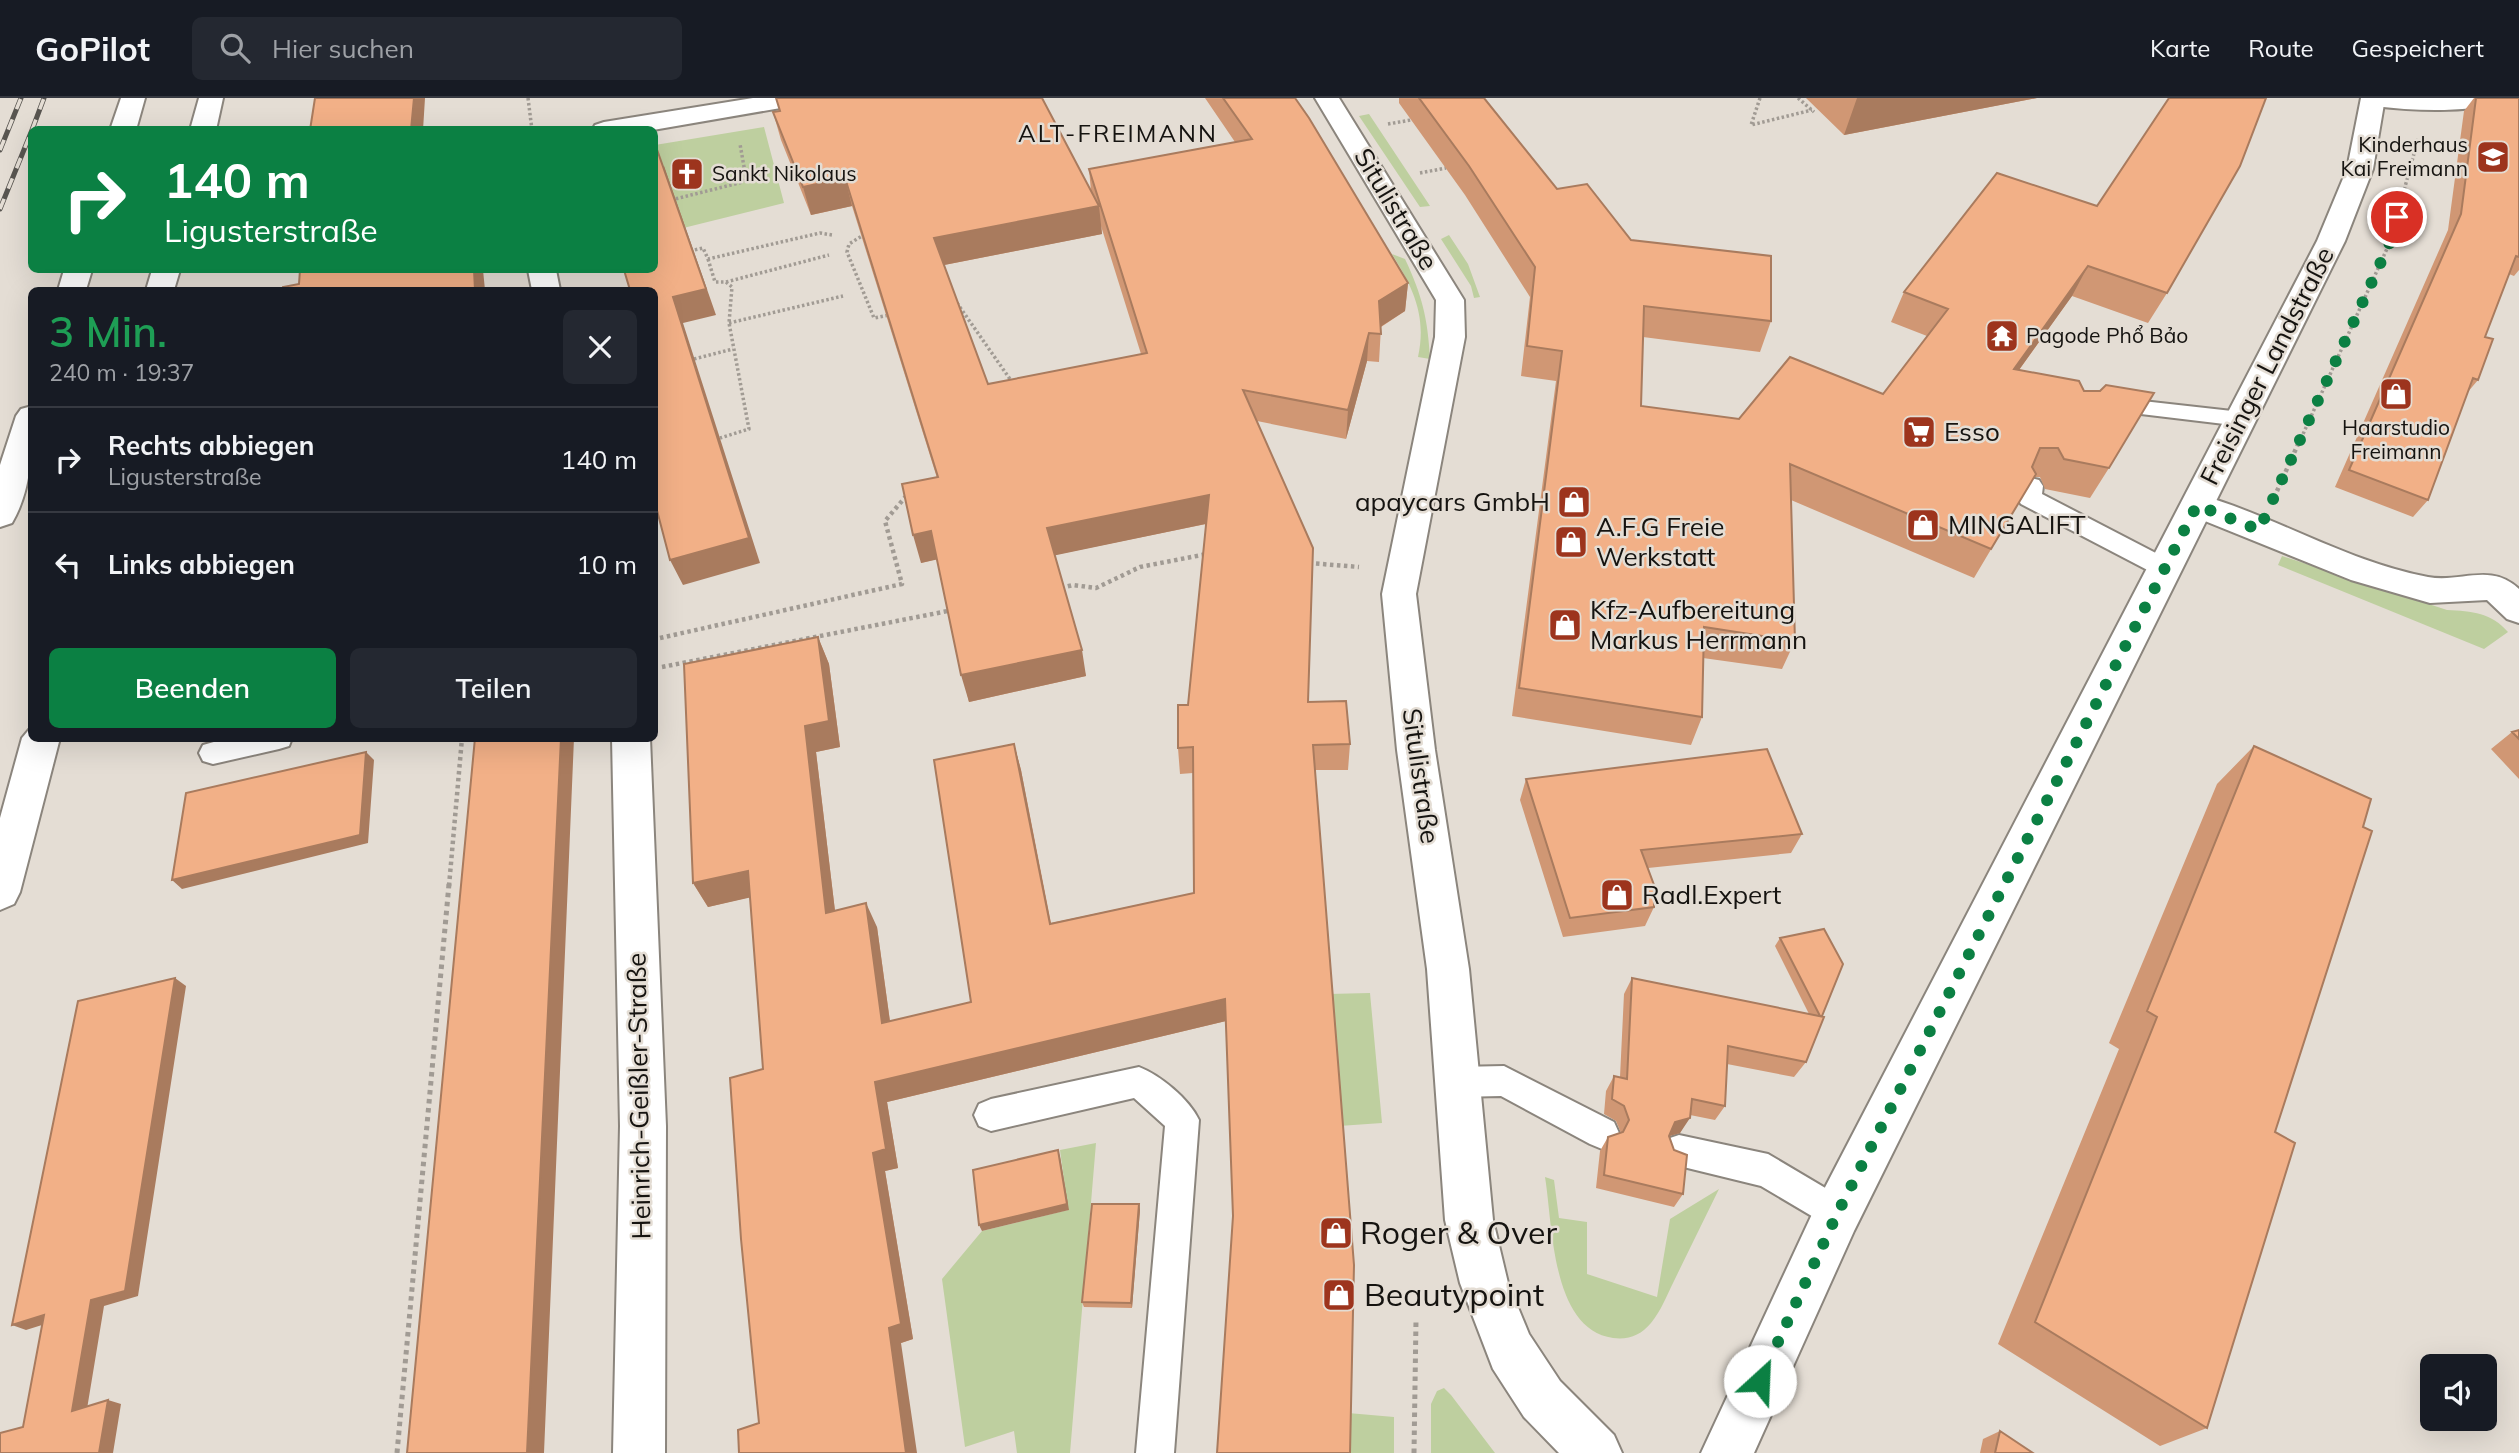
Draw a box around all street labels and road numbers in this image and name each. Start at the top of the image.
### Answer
street label: Situlistraße [1347,142,1446,276]
street label: Freisinger Landstraße [2192,241,2341,490]
street label: Situlistraße [1396,706,1447,846]
street label: Heinrich-Geißler-Straße [620,952,657,1240]

